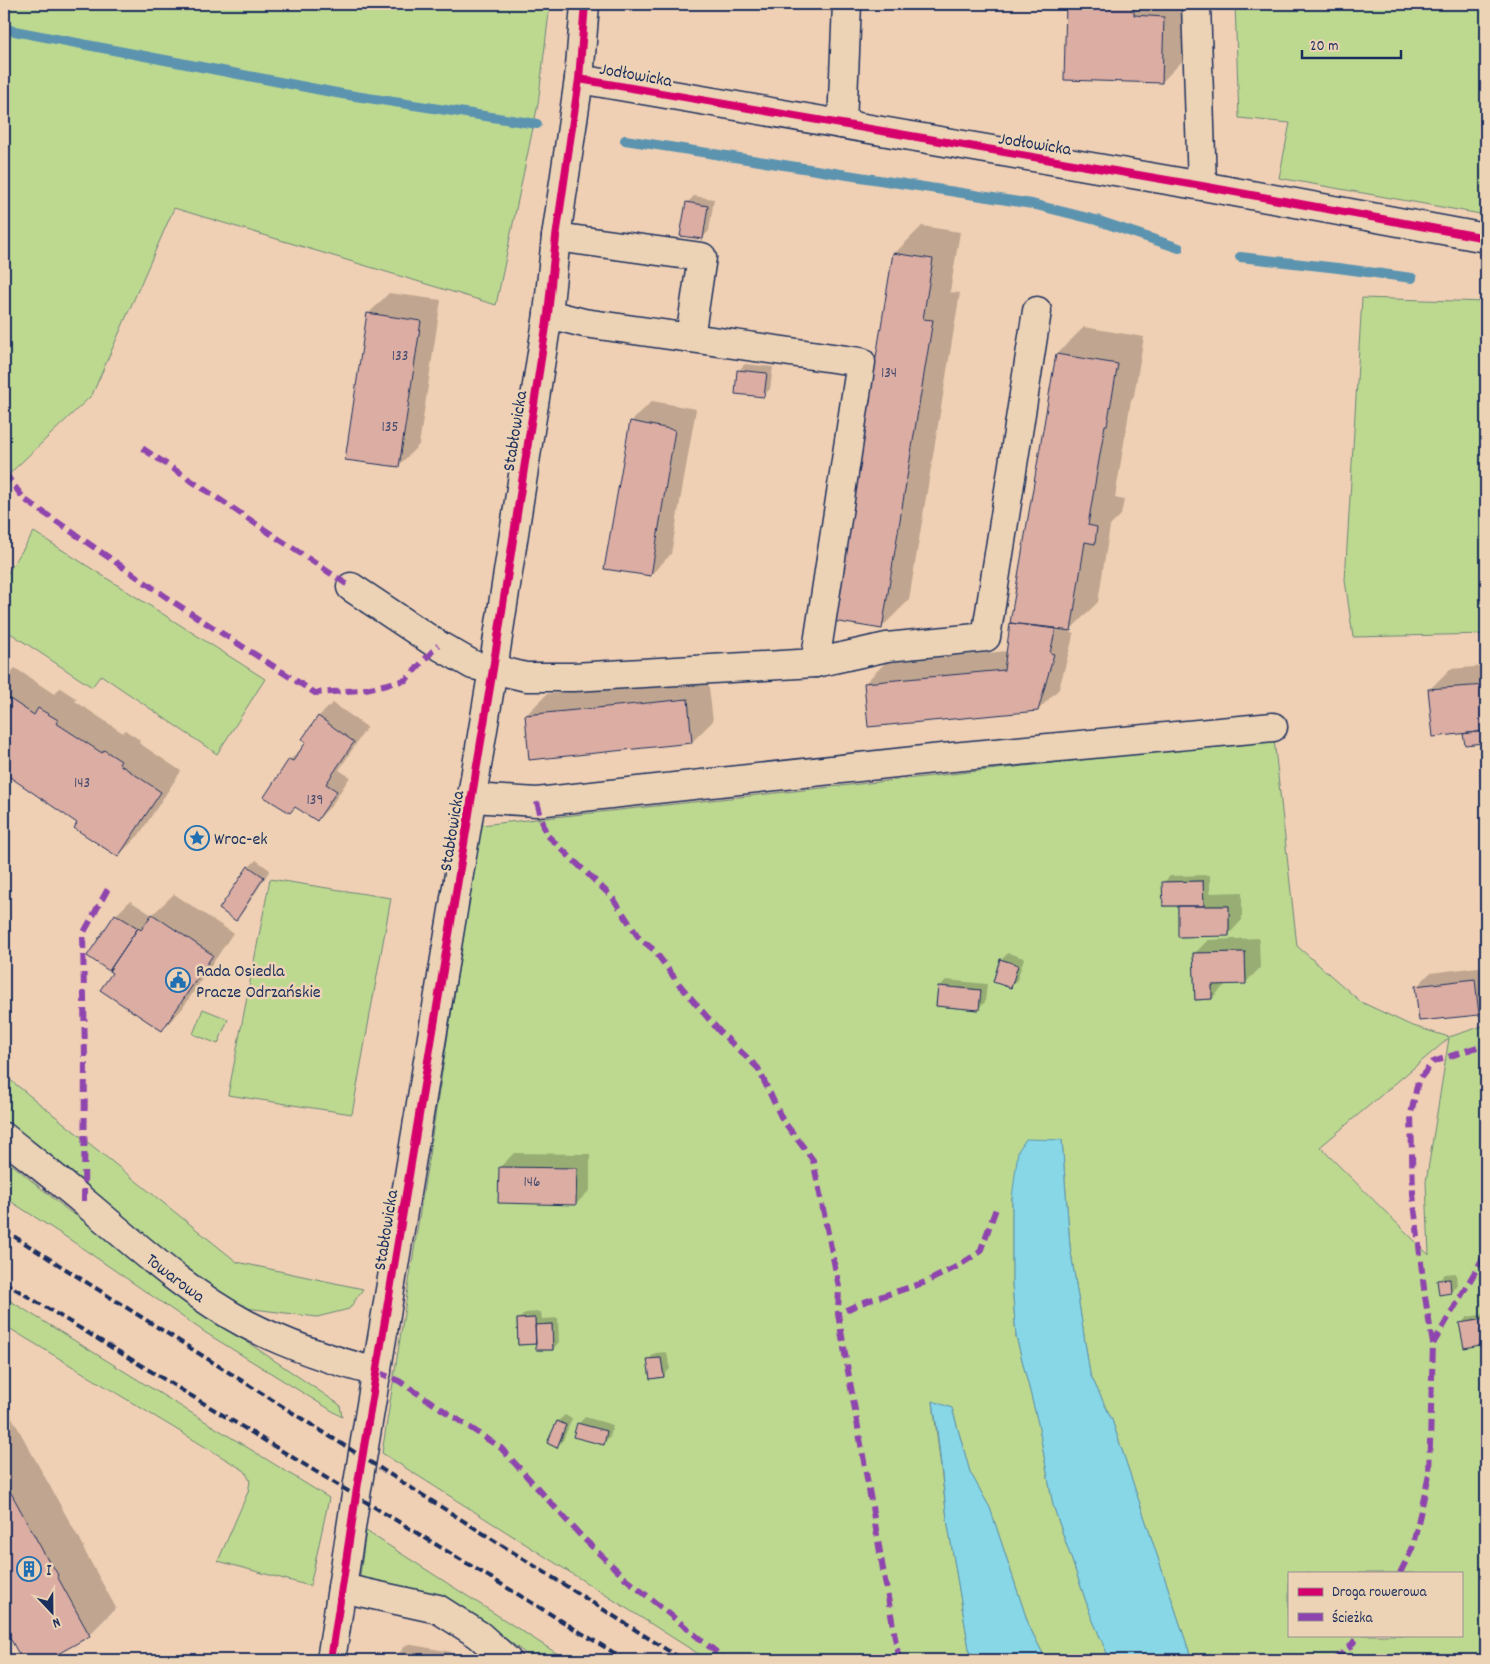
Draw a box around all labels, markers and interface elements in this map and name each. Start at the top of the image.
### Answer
scale bar [1302,28,1401,60]
text: 20 m [1310,36,1338,58]
street label: Jodłowicka [597,58,674,95]
street label: Jodłowicka [996,127,1073,164]
house number: 133 [392,346,408,368]
house number: 134 [881,363,897,385]
street label: Stabłowicka [498,389,535,474]
house number: 135 [382,417,398,439]
house number: 143 [74,773,90,795]
street label: Stabłowicka [435,789,472,874]
house number: 139 [307,790,323,812]
place icon: Wroc-ek [184,825,210,851]
place label: Wroc-ek [214,828,268,853]
place label: Rada Osiedla Pracze Odrzańskie [196,960,321,1006]
public building icon: Rada Osiedla Pracze Odrzańskie [165,967,191,993]
house number: 146 [524,1172,540,1194]
street label: Stabłowicka [369,1188,406,1273]
street label: Towarowa [139,1249,209,1310]
building icon: I [16,1556,42,1582]
place label: I [46,1559,52,1584]
legend [1288,1572,1462,1636]
text: Droga rowerowa [1332,1582,1427,1604]
north arrow [28,1586,78,1636]
text: Ścieżka [1332,1608,1373,1630]
text: N [49,1612,63,1633]

